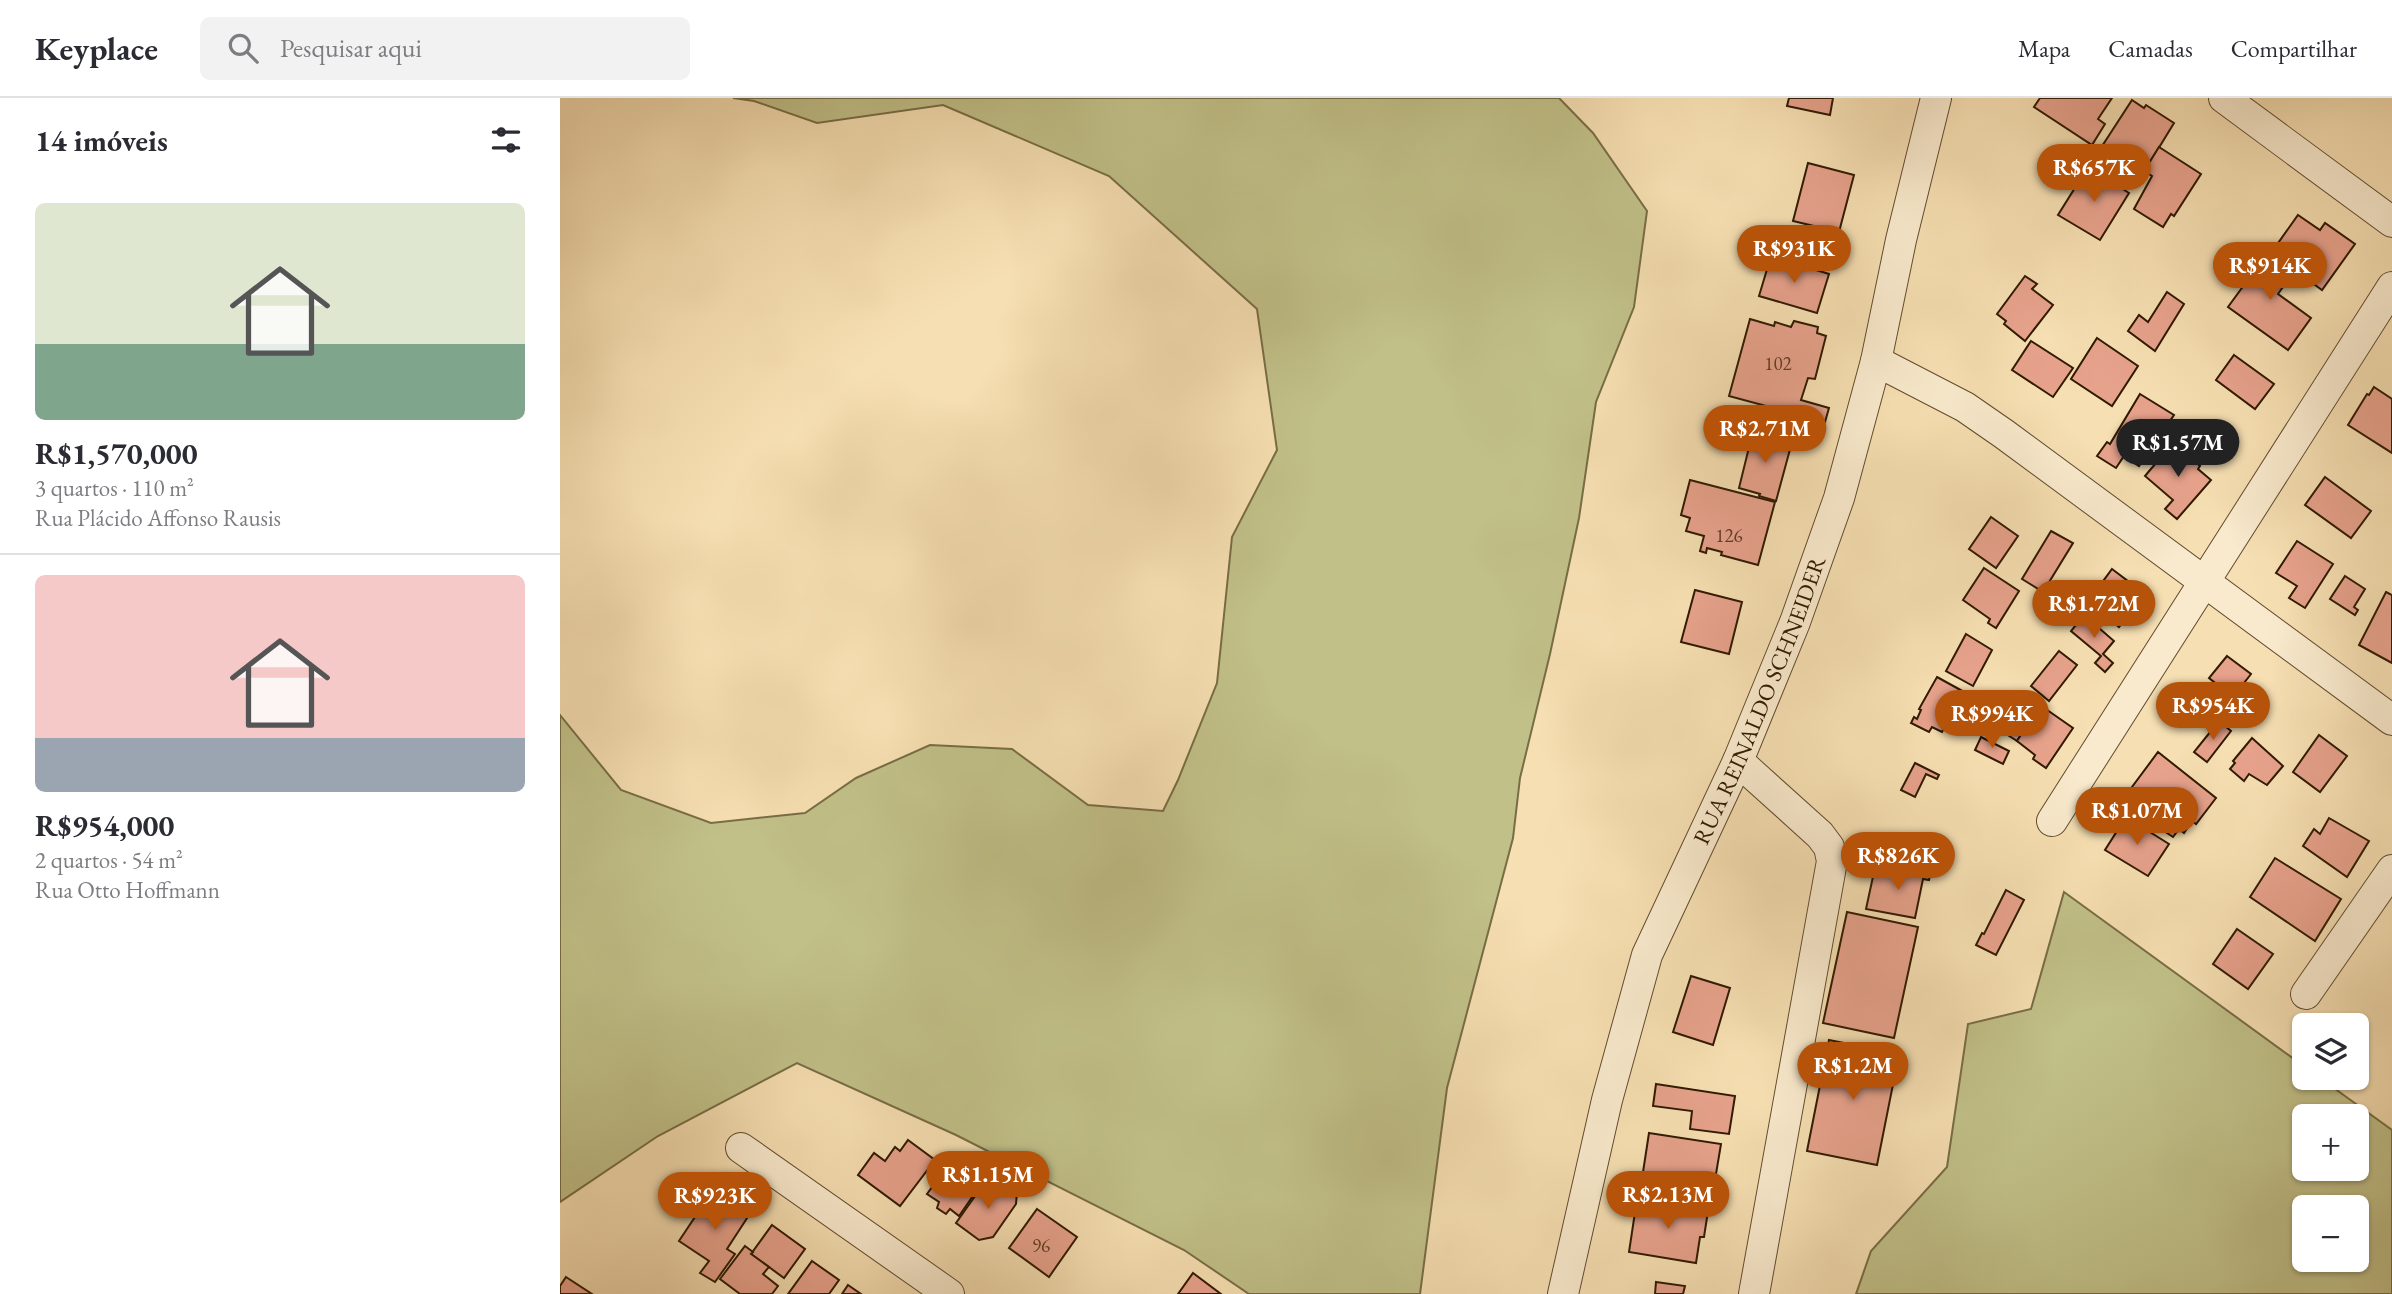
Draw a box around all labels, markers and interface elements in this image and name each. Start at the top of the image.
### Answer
search box [200,17,690,80]
text: Keyplace [35,27,158,70]
icon: search [224,29,262,67]
text: Pesquisar aqui [280,31,422,65]
text: Mapa [2018,33,2070,64]
text: Camadas [2108,33,2193,64]
text: Compartilhar [2231,33,2357,64]
text: 14 imóveis [35,121,168,160]
icon: filters [487,121,525,159]
pin: R$657K [2037,144,2151,204]
text: R$657K [2053,152,2135,182]
pin: R$931K [1737,226,1851,285]
text: R$931K [1753,233,1835,263]
pin: R$914K [2213,242,2327,302]
icon: home [217,248,343,374]
text: R$914K [2229,250,2311,280]
house number: 102 [1764,351,1792,376]
pin: R$2.71M [1700,406,1830,465]
text: R$2.71M [1719,413,1811,443]
pin: R$1.57M [2113,420,2243,479]
text: R$1.57M [2132,427,2224,457]
text: R$1,570,000 [35,434,198,473]
text: 3 quartos · 110 m² [35,473,194,503]
text: Rua Plácido Affonso Rausis [35,503,281,533]
house number: 126 [1715,523,1743,548]
street label: RUA REINALDO SCHNEIDER [1686,551,1832,849]
pin: R$1.72M [2029,580,2159,640]
text: R$1.72M [2048,588,2140,618]
icon: home [217,620,343,746]
pin: R$954K [2156,682,2270,742]
pin: R$994K [1935,690,2049,750]
text: R$954K [2172,690,2254,720]
text: R$994K [1951,698,2033,728]
pin: R$1.07M [2072,788,2202,847]
text: R$1.07M [2091,795,2183,825]
text: R$954,000 [35,806,174,845]
pin: R$826K [1841,832,1955,892]
text: R$826K [1857,840,1939,870]
text: 2 quartos · 54 m² [35,845,183,875]
text: Rua Otto Hoffmann [35,875,220,905]
map controls [2292,1013,2369,1272]
button: layers [2292,1013,2369,1090]
pin: R$1.2M [1796,1042,1910,1102]
text: R$1.2M [1813,1050,1893,1080]
button: + [2292,1104,2369,1181]
pin: R$1.15M [923,1152,1053,1211]
text: R$1.15M [942,1159,1034,1189]
pin: R$923K [658,1172,772,1232]
pin: R$2.13M [1603,1172,1733,1231]
text: R$2.13M [1622,1179,1714,1209]
text: R$923K [674,1180,756,1210]
button: − [2292,1195,2369,1272]
house number: 96 [1032,1233,1050,1258]

